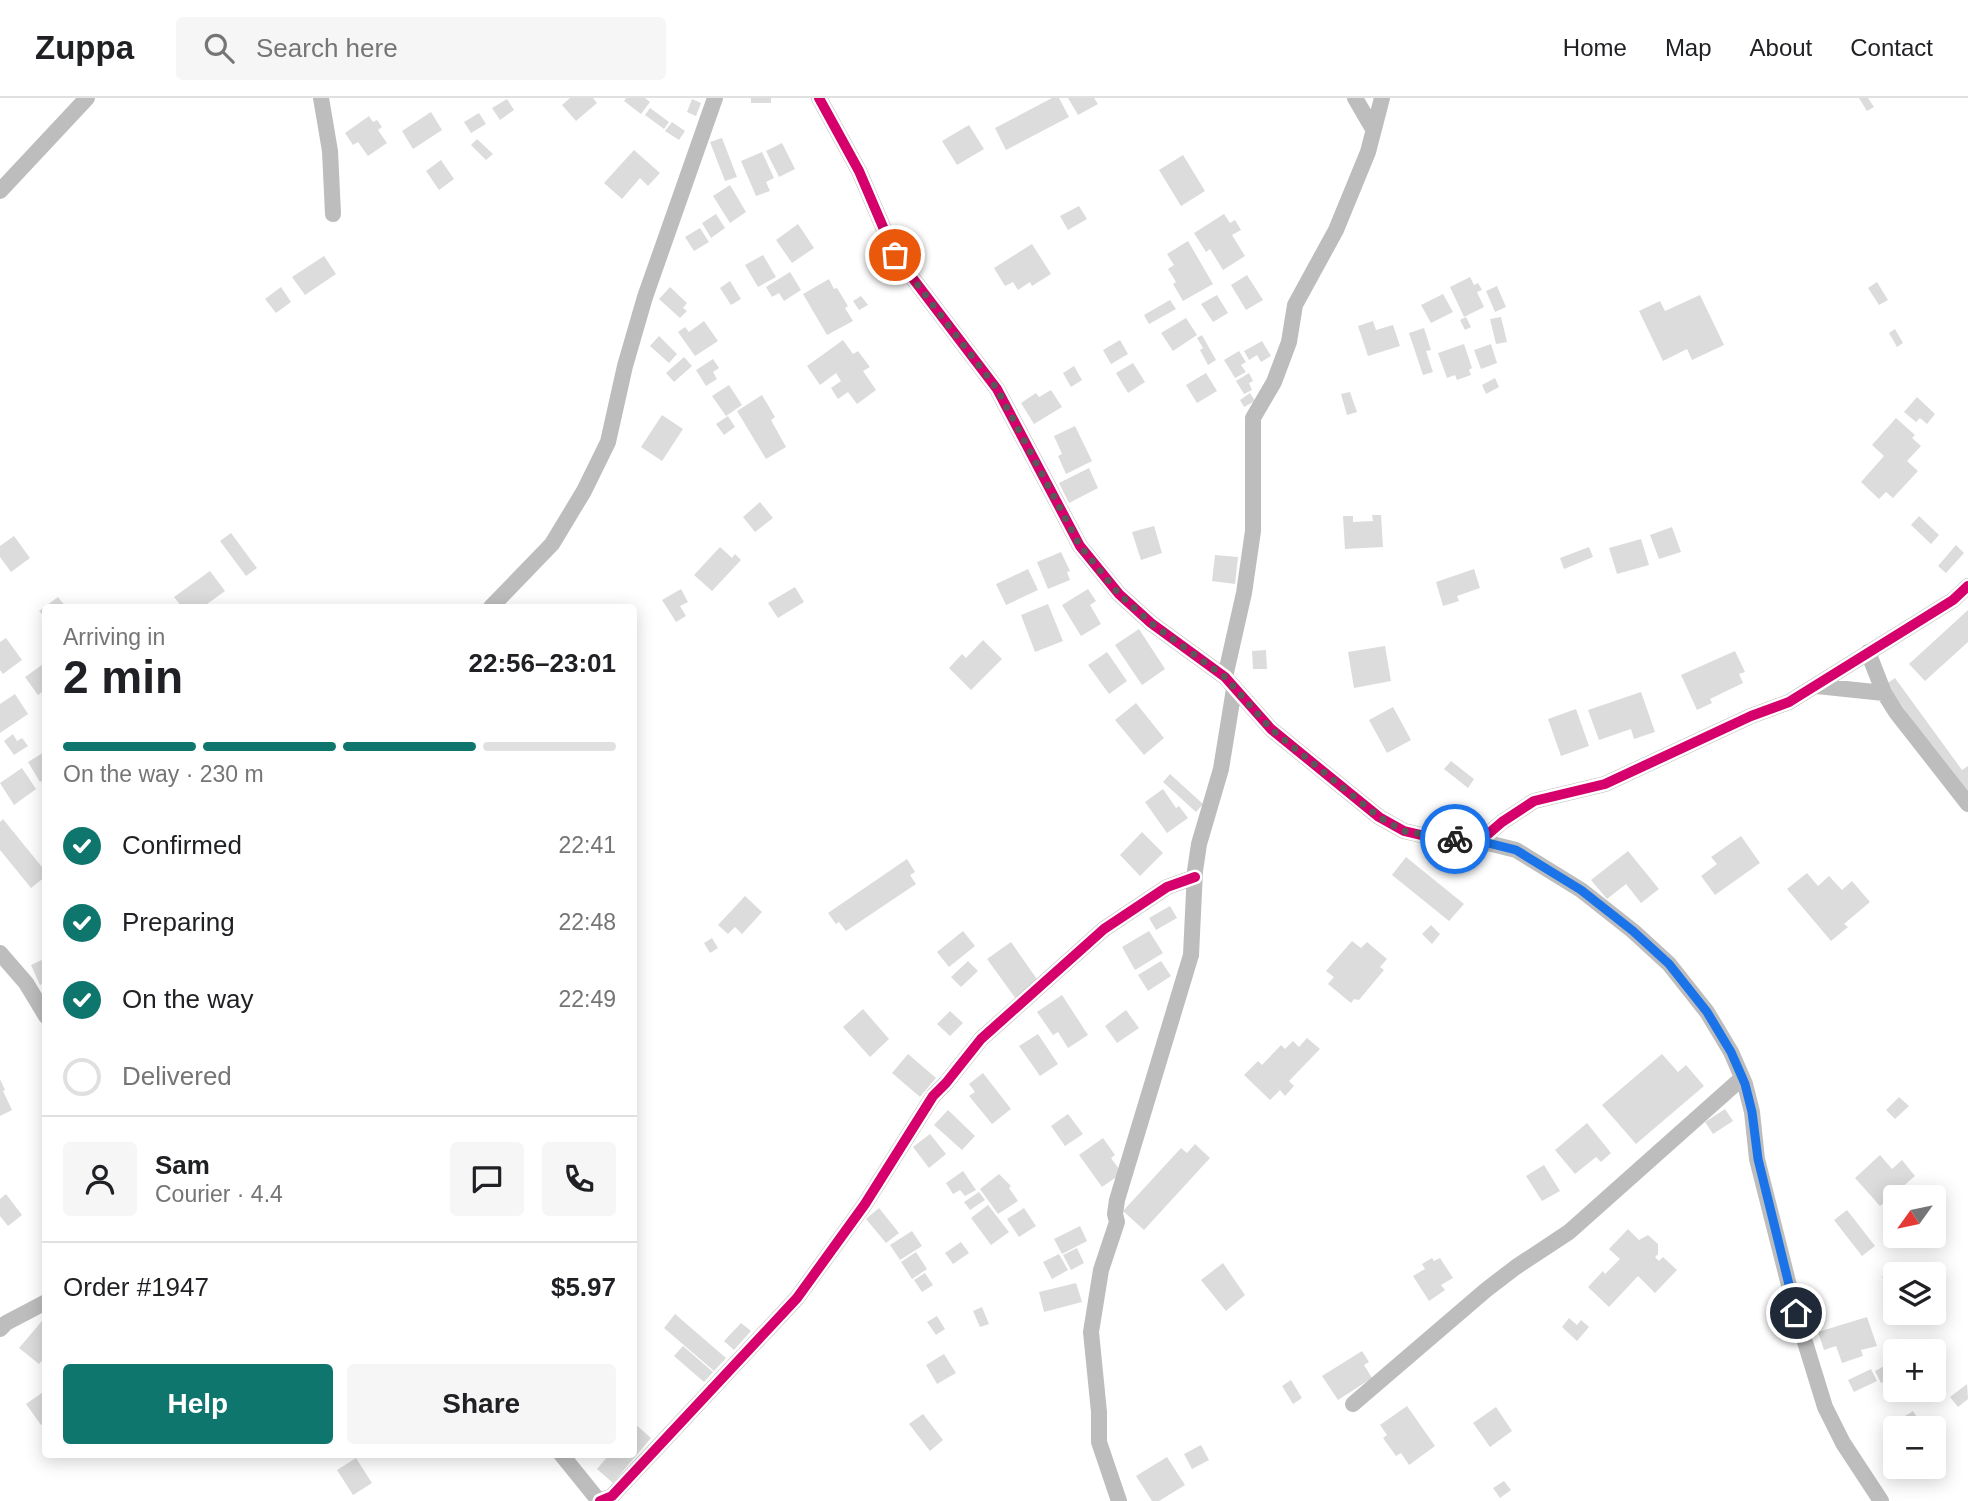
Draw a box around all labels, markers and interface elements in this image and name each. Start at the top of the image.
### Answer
search box [176,17,666,80]
text: Zuppa [35,29,134,66]
icon: search [200,29,238,67]
text: Search here [256,33,398,63]
text: Home [1563,34,1627,61]
text: Map [1665,34,1712,61]
text: About [1750,34,1812,61]
text: Contact [1850,34,1933,61]
pin [865,225,925,285]
icon: bag [876,236,914,274]
text: Arriving in [63,624,165,650]
text: 22:56–23:01 [469,648,616,678]
text: 2 min [63,651,183,703]
text: On the way · 230 m [63,761,264,787]
courier [1420,804,1490,874]
icon: bike [1436,820,1474,858]
icon: check [63,827,101,865]
text: Confirmed [122,830,242,860]
text: 22:41 [558,832,616,858]
icon: check [63,904,101,942]
text: Preparing [122,907,235,937]
text: 22:48 [558,909,616,935]
icon: check [63,981,101,1019]
text: On the way [122,984,254,1014]
text: 22:49 [558,986,616,1012]
text: Delivered [122,1061,232,1091]
button: person [63,1142,137,1216]
button: chat [450,1142,524,1216]
button: phone [542,1142,616,1216]
text: Sam [155,1150,210,1180]
text: Courier · 4.4 [155,1181,283,1207]
north arrow [1883,1185,1946,1248]
map controls [1883,1185,1946,1479]
button: layers [1883,1262,1946,1325]
text: Order #1947 [63,1272,209,1302]
text: $5.97 [551,1272,616,1302]
pin [1766,1283,1826,1343]
icon: home [1777,1294,1815,1332]
button: + [1883,1339,1946,1402]
button: Help [63,1364,333,1444]
button: Share [347,1364,616,1444]
button: − [1883,1416,1946,1479]

